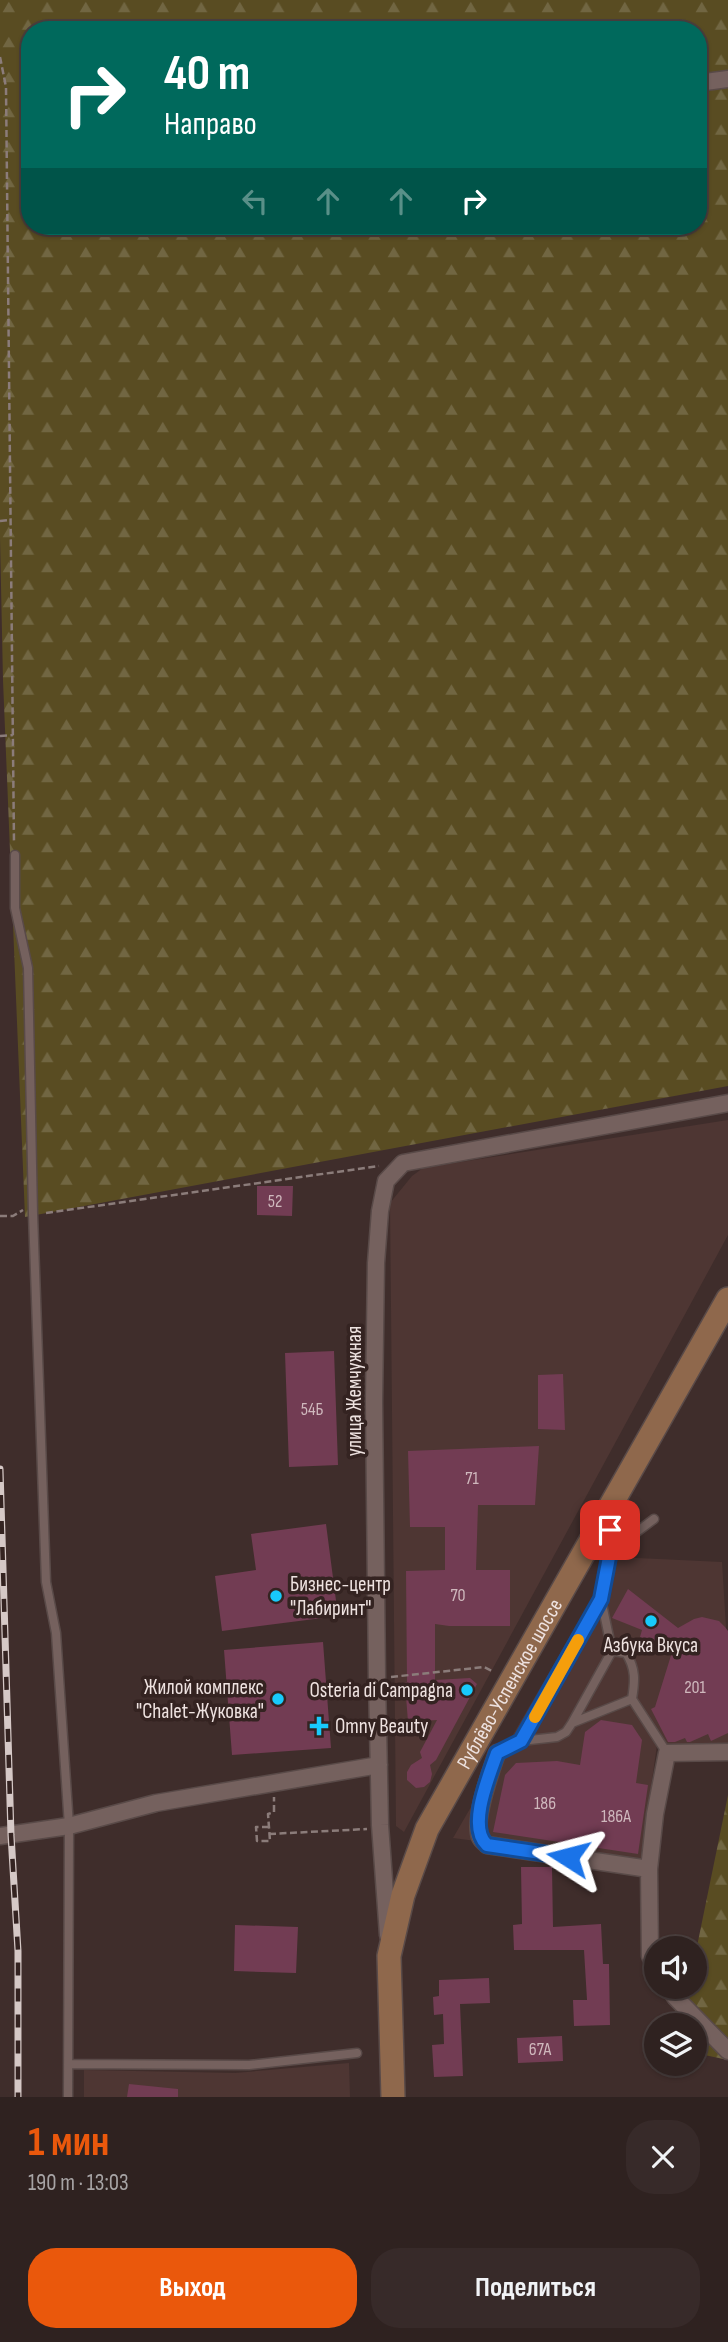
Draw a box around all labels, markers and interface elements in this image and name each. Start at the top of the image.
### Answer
text: 40 m [164,45,250,104]
icon: right [49,49,140,140]
text: Направо [164,105,257,144]
icon: left [236,182,274,220]
icon: ahead [309,182,347,220]
icon: ahead [382,182,420,220]
icon: right [455,182,493,220]
house number: 52 [268,1191,282,1212]
street label: улица Жемчужная [342,1326,367,1456]
house number: 54Б [301,1399,323,1420]
house number: 71 [465,1468,479,1489]
pin [580,1500,640,1560]
icon: arrive [591,1511,629,1549]
place label: Бизнес-центр "Лабиринт" [290,1572,391,1621]
house number: 70 [450,1585,466,1606]
marker: Бизнес-центр "Лабиринт" [268,1588,284,1604]
street label: Рублёво-Успенское шоссе [452,1594,568,1773]
marker: Азбука Вкуса [643,1613,659,1629]
place label: Азбука Вкуса [603,1633,698,1658]
place label: Жилой комплекс "Chalet-Жуковка" [136,1675,264,1724]
house number: 201 [684,1677,707,1698]
place label: Osteria di Campagna [309,1678,453,1703]
marker: Osteria di Campagna [459,1682,475,1698]
marker: Жилой комплекс "Chalet-Жуковка" [270,1691,286,1707]
place label: Omny Beauty [335,1714,428,1739]
marker: Omny Beauty [309,1716,329,1736]
house number: 186 [534,1793,556,1814]
house number: 186А [601,1806,631,1827]
position arrow [531,1820,605,1894]
map controls [644,1936,707,2076]
button: sound [644,1936,707,1999]
button: layers [644,2013,707,2076]
house number: 67А [529,2039,552,2060]
text: 1 мин [28,2117,109,2168]
button: close [626,2120,700,2194]
text: 190 m · 13:03 [28,2169,129,2197]
button: Выход [28,2248,357,2328]
button: Поделиться [371,2248,700,2328]

